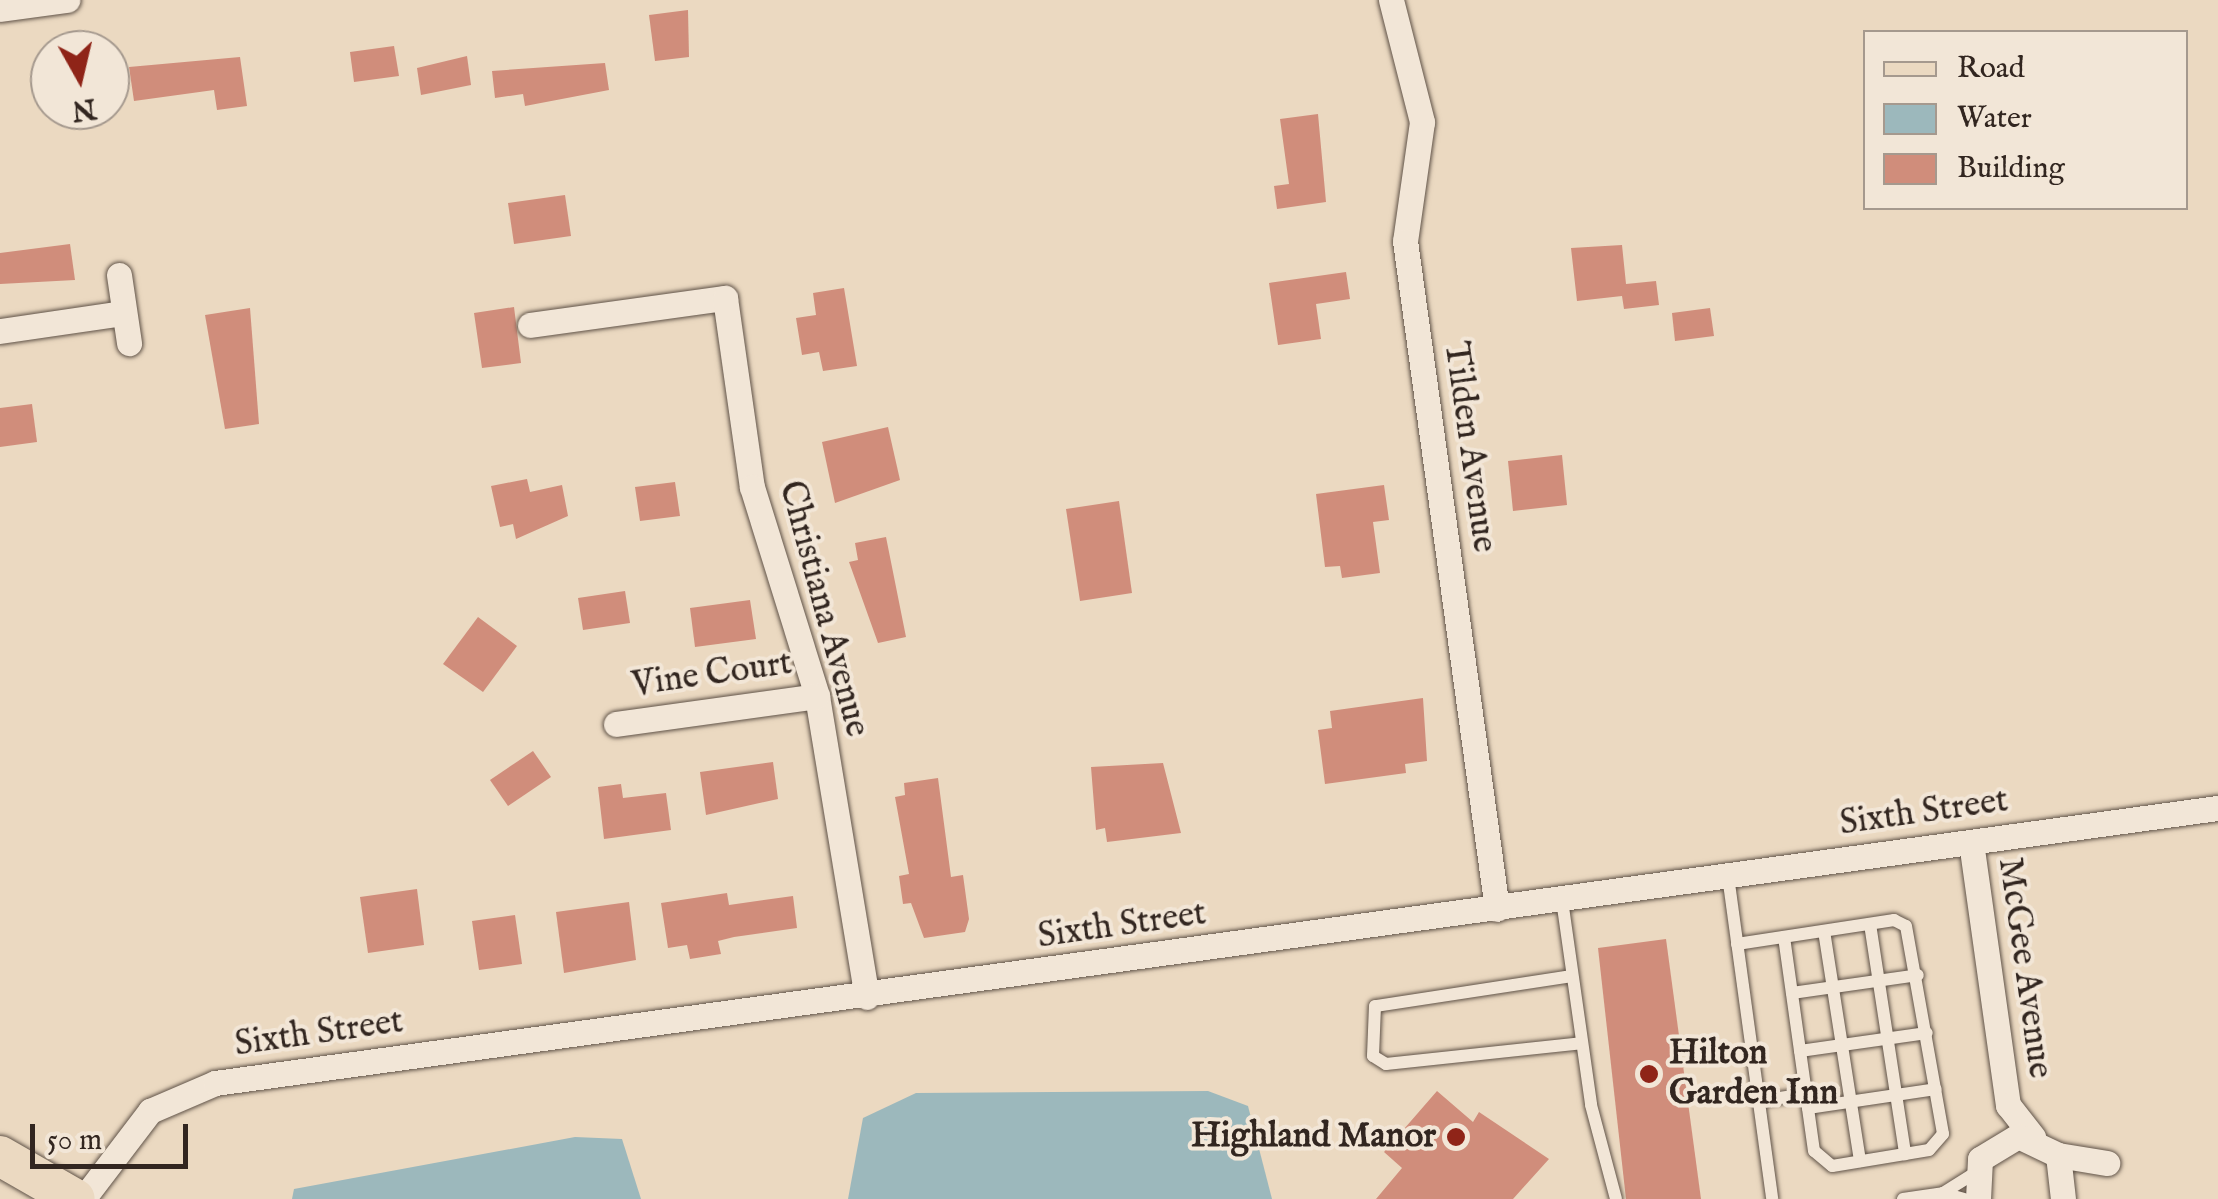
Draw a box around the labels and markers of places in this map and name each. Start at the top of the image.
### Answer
place label: Hilton Garden Inn [1669,1033,1838,1115]
marker: Hilton Garden Inn [1638,1063,1660,1085]
place label: Highland Manor [1191,1116,1436,1158]
marker: Highland Manor [1445,1126,1467,1148]

